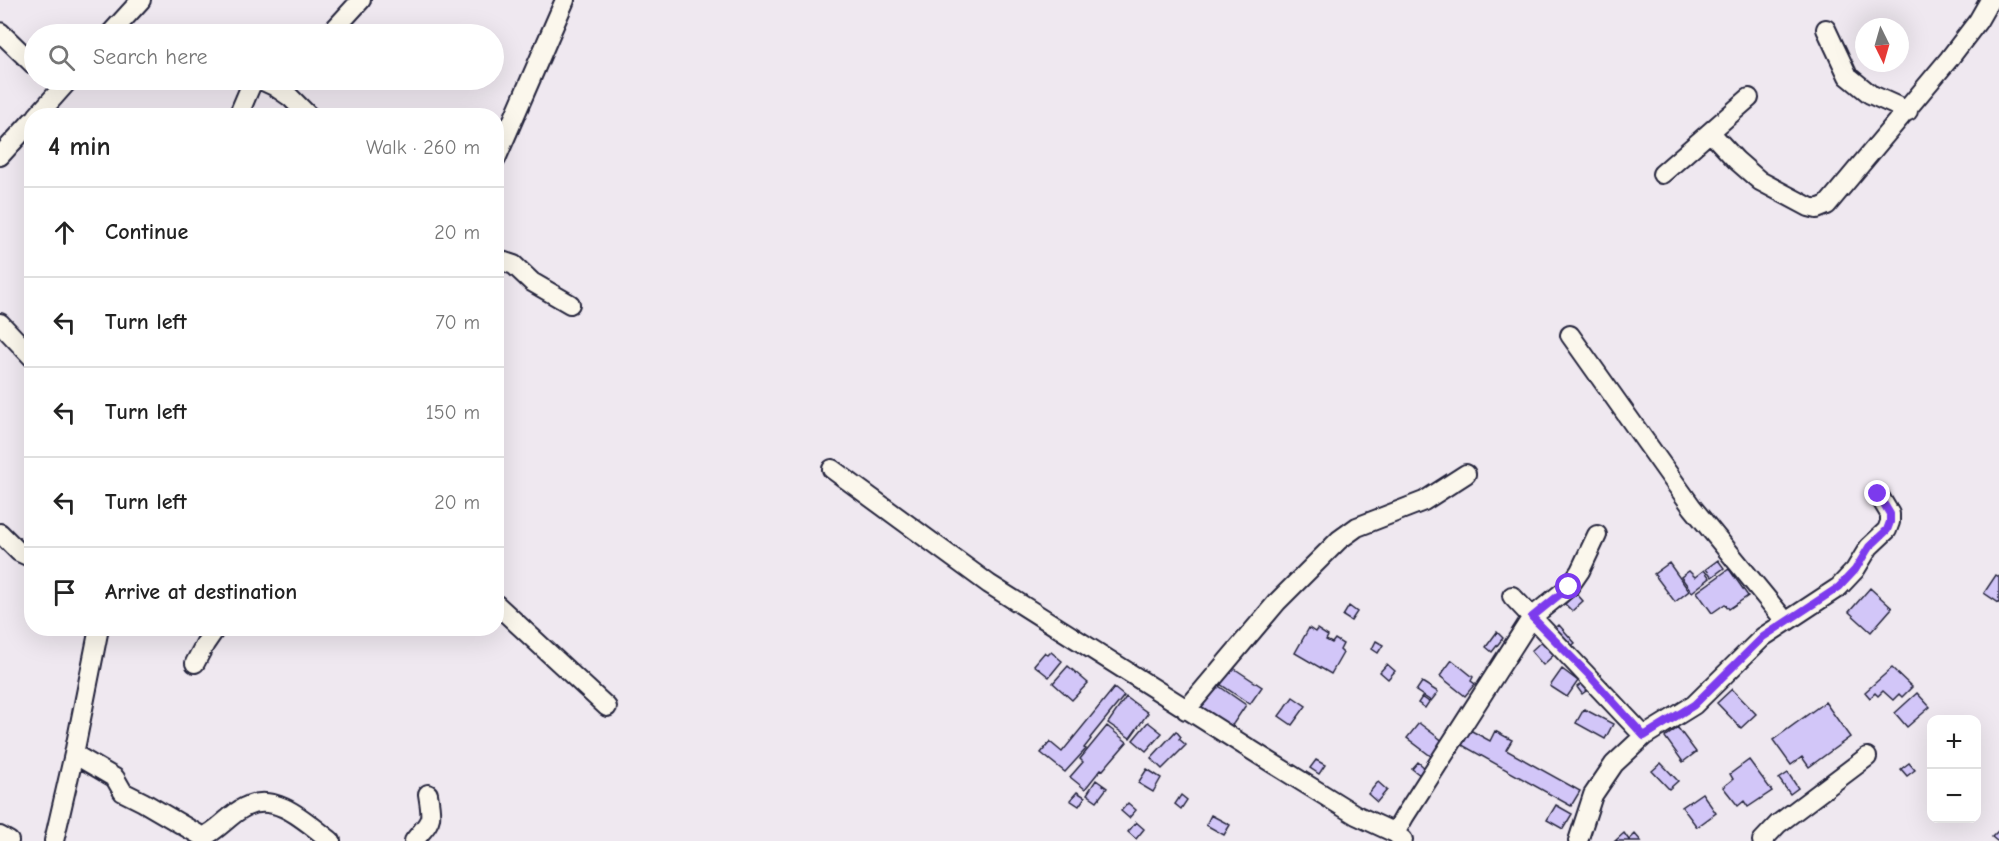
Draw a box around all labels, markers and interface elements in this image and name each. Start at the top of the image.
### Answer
north arrow [1855,18,1909,72]
search box [24,24,504,90]
icon: search [45,41,78,74]
text: Search here [93,44,208,70]
text: 4 min [48,132,111,162]
text: Walk · 260 m [366,136,480,159]
icon: ahead [48,216,81,249]
text: Continue [105,219,188,245]
text: 20 m [434,221,480,244]
icon: left [48,306,81,339]
text: Turn left [105,309,187,335]
text: 70 m [435,311,480,334]
icon: left [48,396,81,429]
text: Turn left [105,399,187,425]
text: 150 m [426,401,480,424]
route end [1864,480,1890,506]
icon: left [48,486,81,519]
text: Turn left [105,489,187,515]
text: 20 m [434,491,480,514]
route start [1555,573,1581,599]
icon: arrive [48,576,81,609]
text: Arrive at destination [105,579,297,605]
map controls [1927,715,1981,823]
button: + [1927,715,1981,769]
button: − [1927,769,1981,823]

